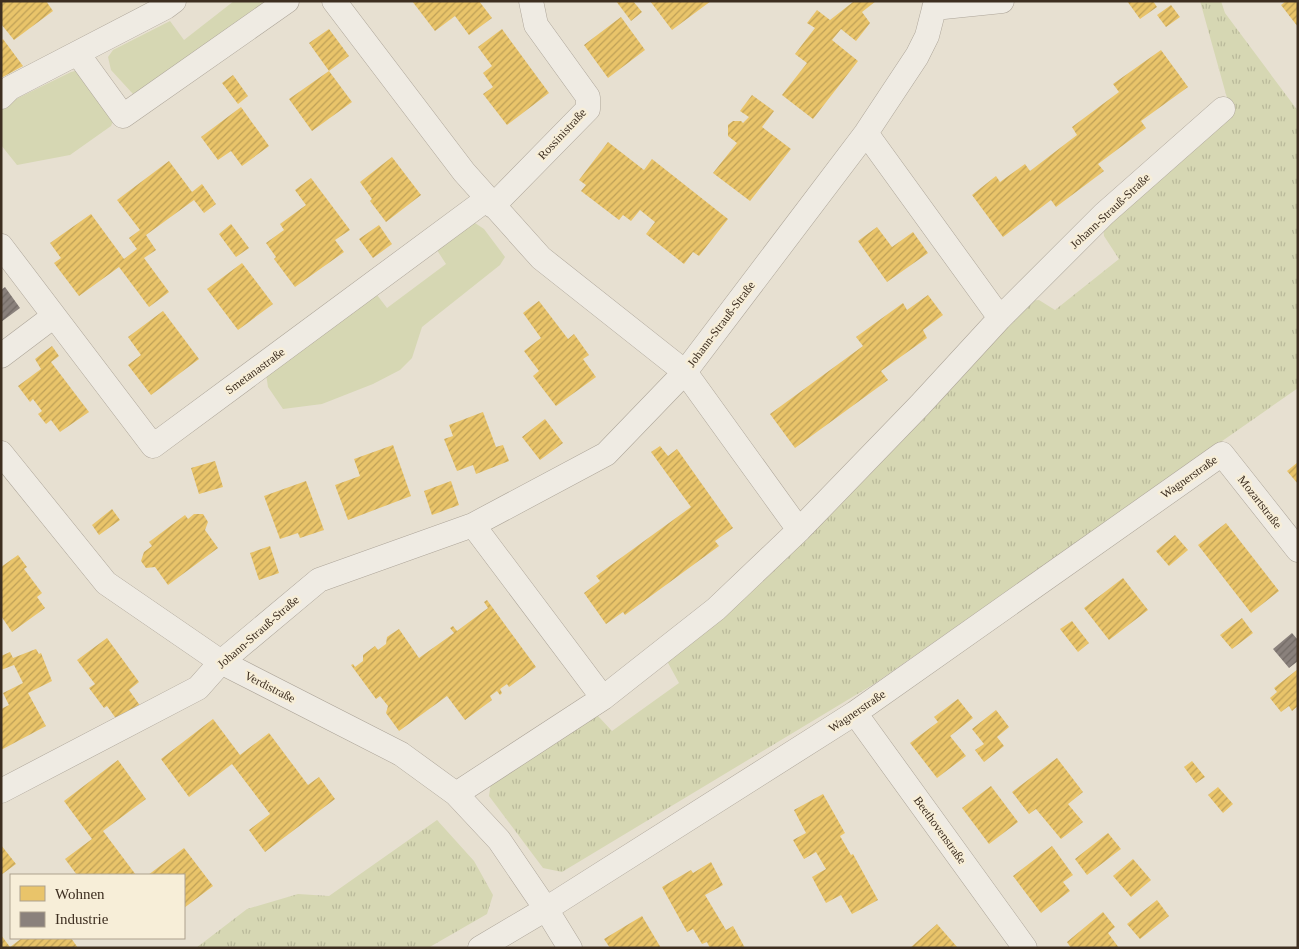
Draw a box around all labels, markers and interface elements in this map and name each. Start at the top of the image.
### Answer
street label: Rossinistraße [535,106,589,162]
street label: Johann-Strauß-Straße [1067,170,1153,252]
street label: Johann-Strauß-Straße [684,278,758,370]
street label: Smetanastraße [223,345,287,397]
street label: Wagnerstraße [1158,452,1220,502]
street label: Mozartstraße [1235,473,1285,531]
street label: Johann-Strauß-Straße [214,593,302,671]
street label: Verdistraße [242,668,298,706]
street label: Wagnerstraße [826,687,888,735]
street label: Beethovenstraße [911,794,969,866]
legend [10,874,185,939]
text: Wohnen [55,886,105,902]
text: Industrie [55,911,109,927]

